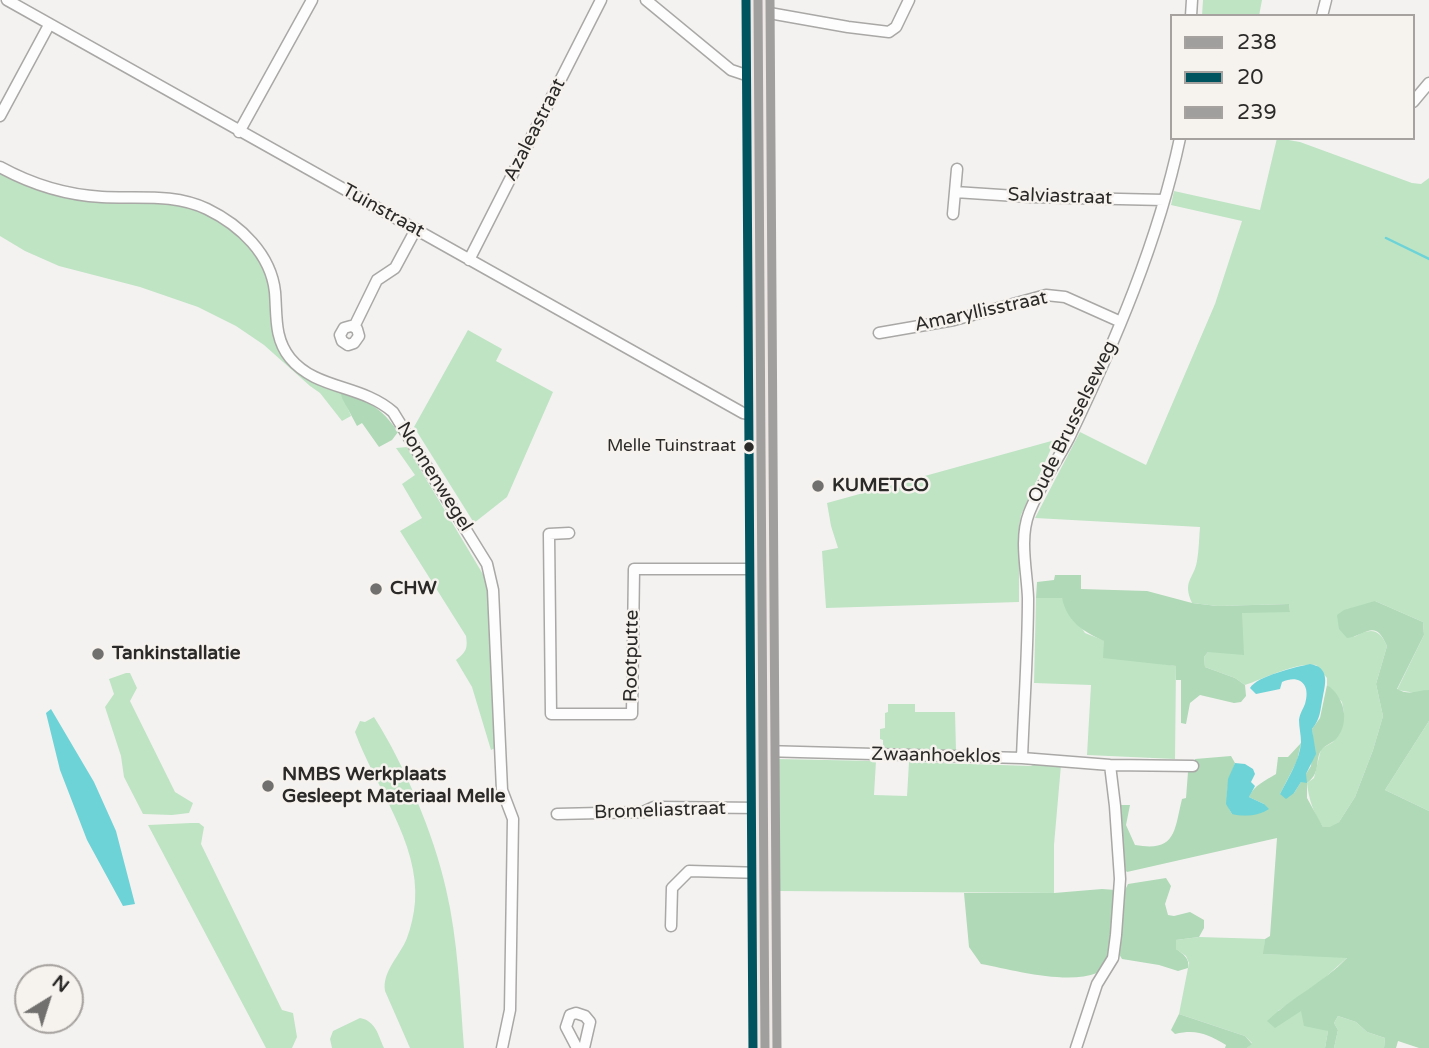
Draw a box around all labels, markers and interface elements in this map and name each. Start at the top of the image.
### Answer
legend [1170,14,1415,140]
text: 238 [1237,30,1277,55]
text: 20 [1237,65,1263,90]
street label: Azaleastraat [499,75,571,185]
text: 239 [1237,100,1277,125]
street label: Tuinstraat [338,179,428,243]
street label: Salviastraat [1007,184,1113,210]
street label: Amaryllisstraat [913,287,1049,337]
street label: Oude Brusselseweg [1024,337,1122,507]
street label: Nonnenwegel [391,418,477,536]
place label: Melle Tuinstraat [607,437,736,457]
marker: Melle Tuinstraat [742,440,756,454]
place label: KUMETCO [832,475,929,497]
marker: KUMETCO [810,478,826,494]
place label: CHW [390,578,437,600]
marker: CHW [368,581,384,597]
street label: Rootputte [620,610,644,702]
place label: Tankinstallatie [112,643,241,665]
marker: Tankinstallatie [90,646,106,662]
street label: Zwaanhoeklos [871,743,1001,769]
place label: NMBS Werkplaats Gesleept Materiaal Melle [282,764,505,808]
marker: NMBS Werkplaats Gesleept Materiaal Melle [260,778,276,794]
street label: Bromeliastraat [594,797,726,825]
north arrow [14,964,84,1034]
text: N [48,971,73,997]

